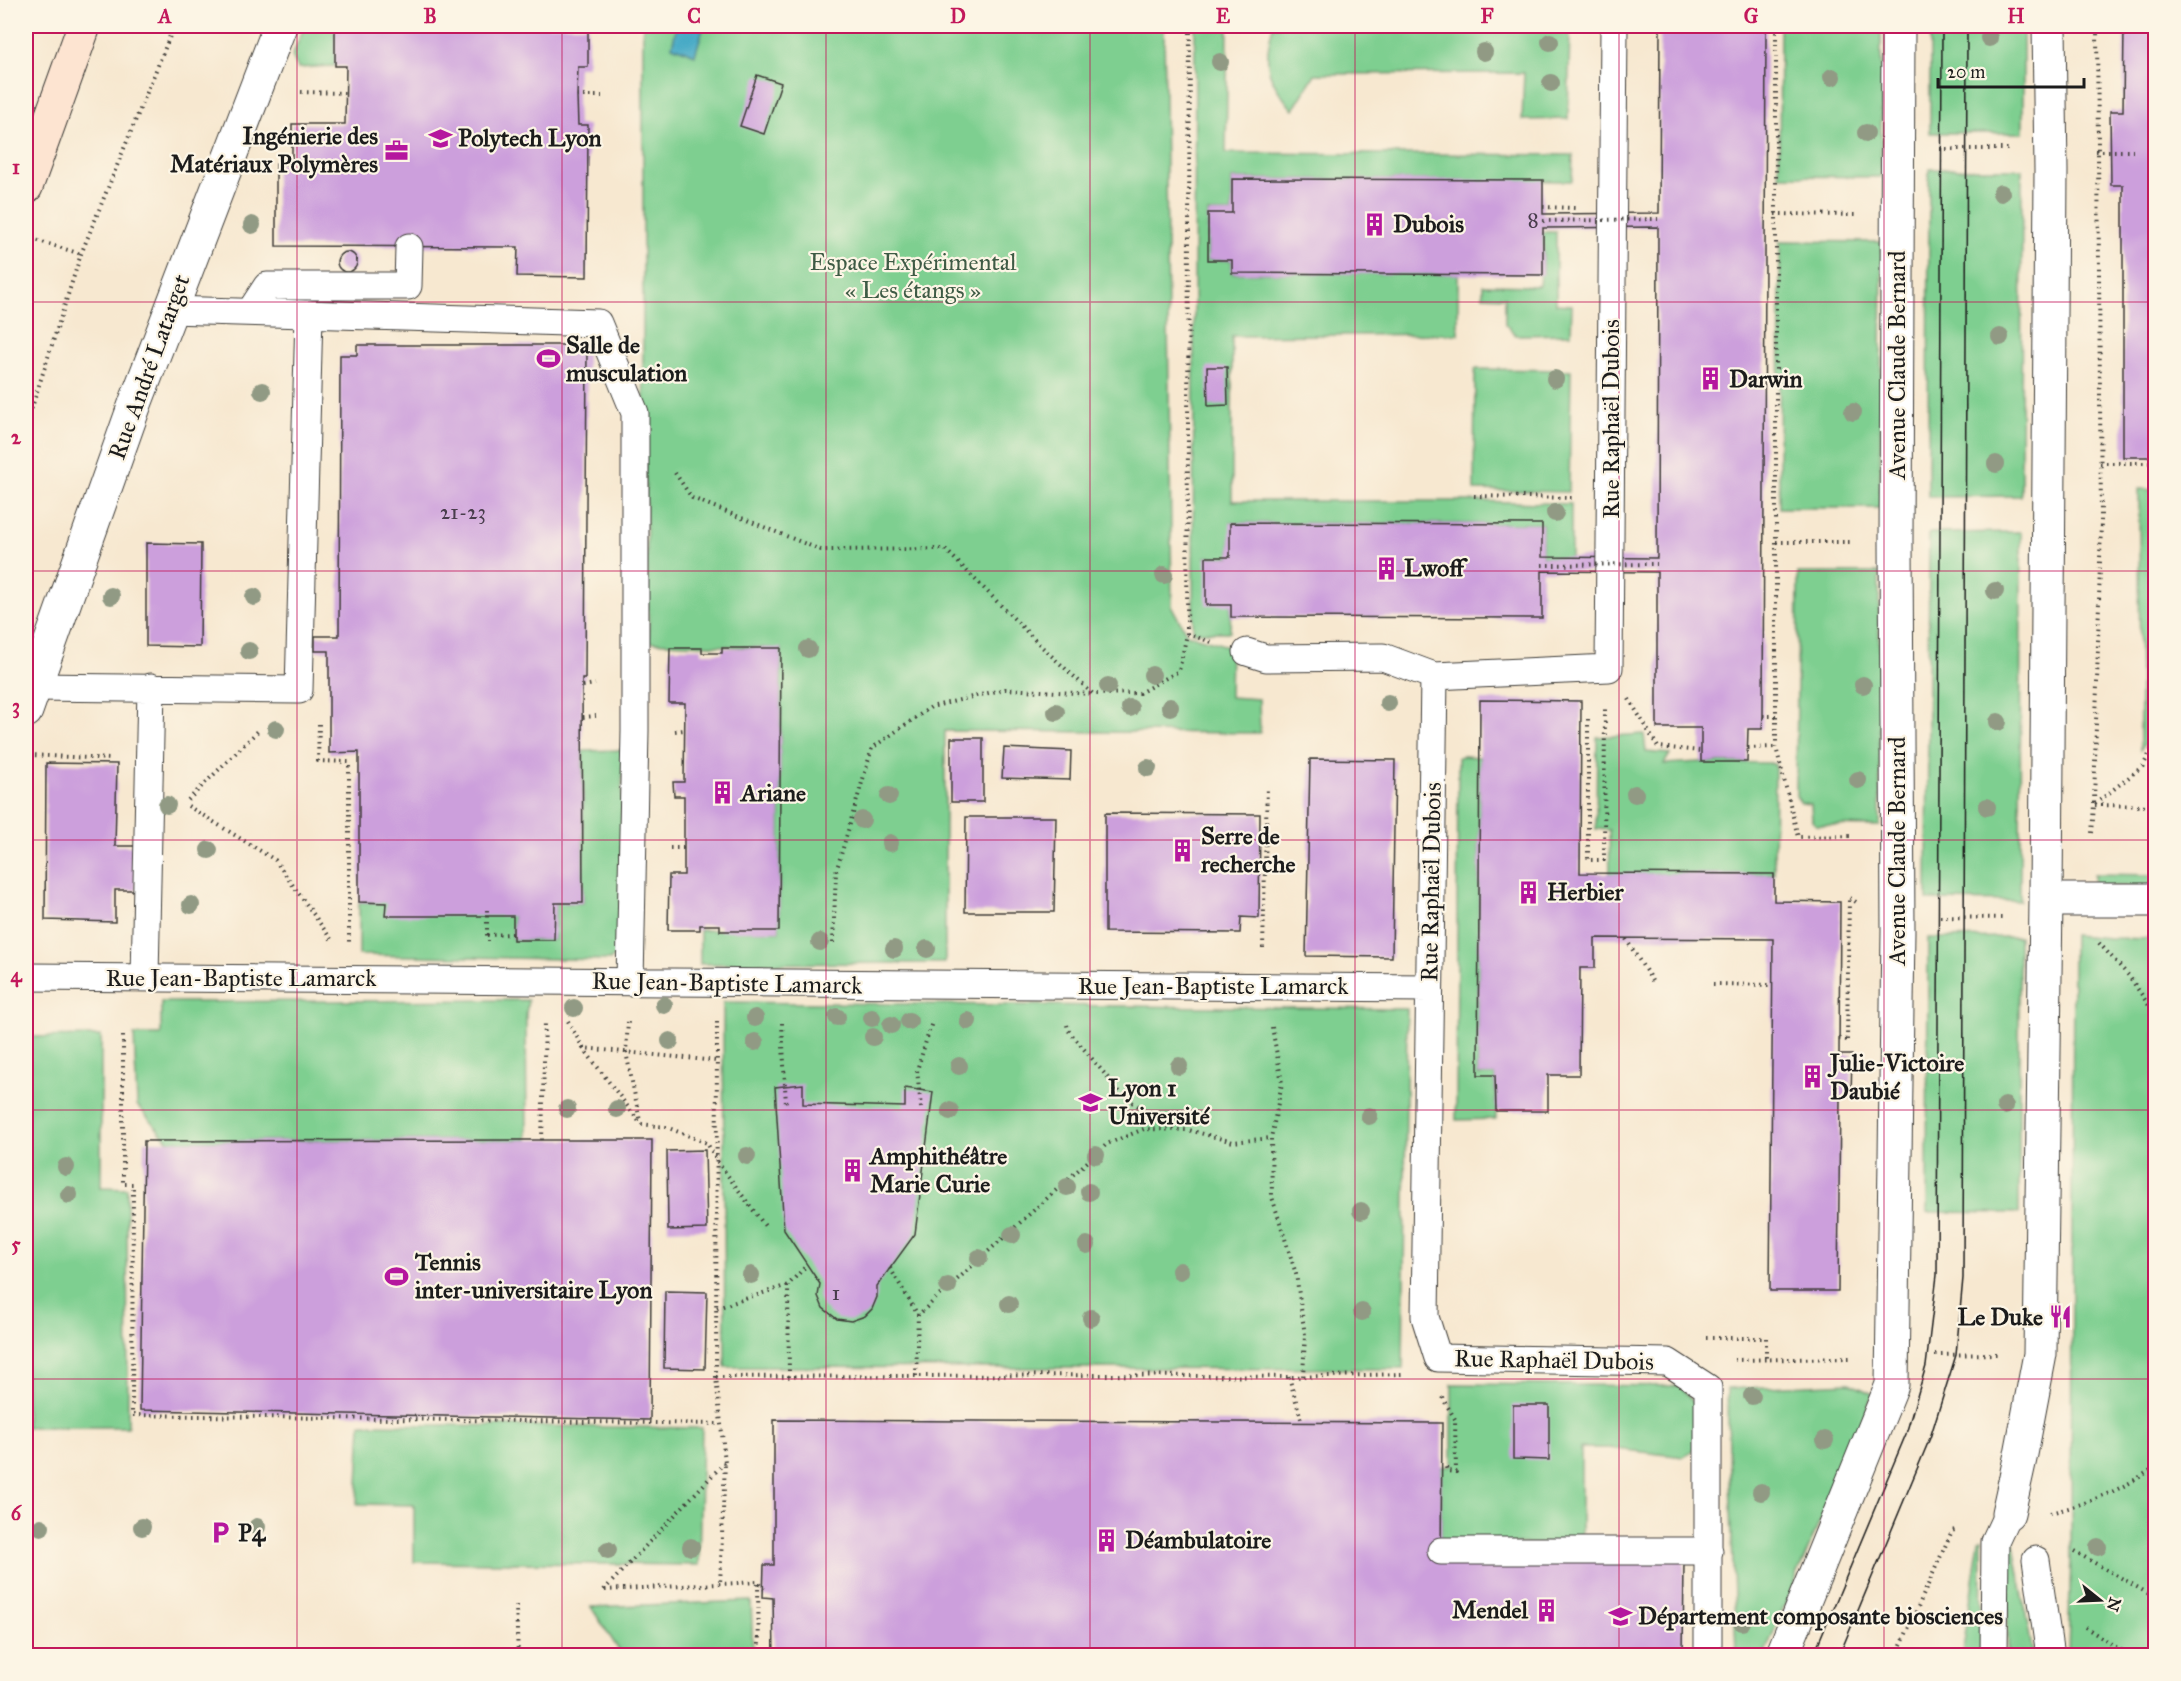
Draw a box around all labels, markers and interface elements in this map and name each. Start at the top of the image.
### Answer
text: A [156,4,172,28]
text: B [423,4,437,28]
text: C [687,4,701,28]
text: D [950,4,966,28]
text: E [1216,4,1231,28]
text: F [1480,4,1494,28]
text: G [1744,4,1759,28]
text: H [2007,4,2025,28]
scale bar [1938,51,2084,89]
text: 20 m [1947,61,1985,83]
place label: Ingénierie des Matériaux Polymères [170,121,378,179]
place label: Polytech Lyon [458,123,602,153]
school or university icon: Polytech Lyon [427,125,453,151]
office icon: Ingénierie des Matériaux Polymères [383,137,409,163]
text: 1 [12,155,20,179]
house number: 8 [1527,207,1539,233]
place label: Dubois [1393,209,1464,239]
building icon: Dubois [1362,211,1388,237]
park label: Espace Expérimental « Les étangs » [810,247,1017,305]
street label: Avenue Claude Bernard [1882,250,1912,481]
street label: Rue André Latarget [102,270,197,464]
street label: Rue Raphaël Dubois [1596,319,1626,519]
place label: Salle de musculation [565,330,687,388]
sports icon: Salle de musculation [535,346,561,372]
place label: Darwin [1729,364,1803,394]
building icon: Darwin [1698,366,1724,392]
text: 2 [11,425,22,449]
house number: 21-23 [440,499,486,525]
place label: Lwoff [1404,553,1468,583]
building icon: Lwoff [1373,555,1399,581]
text: 3 [12,694,20,719]
street label: Avenue Claude Bernard [1882,736,1912,967]
place label: Ariane [739,778,806,808]
building icon: Ariane [710,780,736,806]
street label: Rue Raphaël Dubois [1414,782,1448,982]
place label: Serre de recherche [1200,821,1296,879]
building icon: Serre de recherche [1170,837,1196,863]
place label: Herbier [1547,877,1625,907]
building icon: Herbier [1516,879,1542,905]
text: 4 [10,963,22,988]
street label: Rue Jean-Baptiste Lamarck [106,963,377,993]
street label: Rue Jean-Baptiste Lamarck [591,966,863,1000]
street label: Rue Jean-Baptiste Lamarck [1078,971,1349,1001]
place label: Julie-Victoire Daubié [1827,1048,1964,1106]
building icon: Julie-Victoire Daubié [1799,1064,1825,1090]
place label: Lyon 1 Université [1108,1073,1211,1131]
school or university icon: Lyon 1 Université [1077,1089,1103,1115]
place label: Amphithéâtre Marie Curie [868,1141,1007,1199]
building icon: Amphithéâtre Marie Curie [839,1157,865,1183]
text: 5 [11,1232,21,1256]
place label: Tennis inter-universitaire Lyon [414,1247,652,1305]
sports icon: Tennis inter-universitaire Lyon [384,1263,410,1289]
house number: 1 [832,1280,840,1306]
place label: Le Duke [1957,1302,2043,1332]
restaurant icon: Le Duke [2048,1304,2074,1330]
street label: Rue Raphaël Dubois [1454,1343,1654,1377]
text: 6 [11,1501,23,1525]
place label: P4 [238,1518,267,1548]
parking icon: P4 [207,1520,233,1546]
place label: Déambulatoire [1125,1525,1271,1555]
building icon: Déambulatoire [1094,1527,1120,1553]
north arrow [2070,1570,2130,1630]
place label: Mendel [1452,1595,1528,1625]
text: N [2103,1595,2125,1614]
building icon: Mendel [1533,1597,1559,1623]
place label: Département composante biosciences [1638,1601,2003,1631]
school or university icon: Département composante biosciences [1607,1603,1633,1629]

